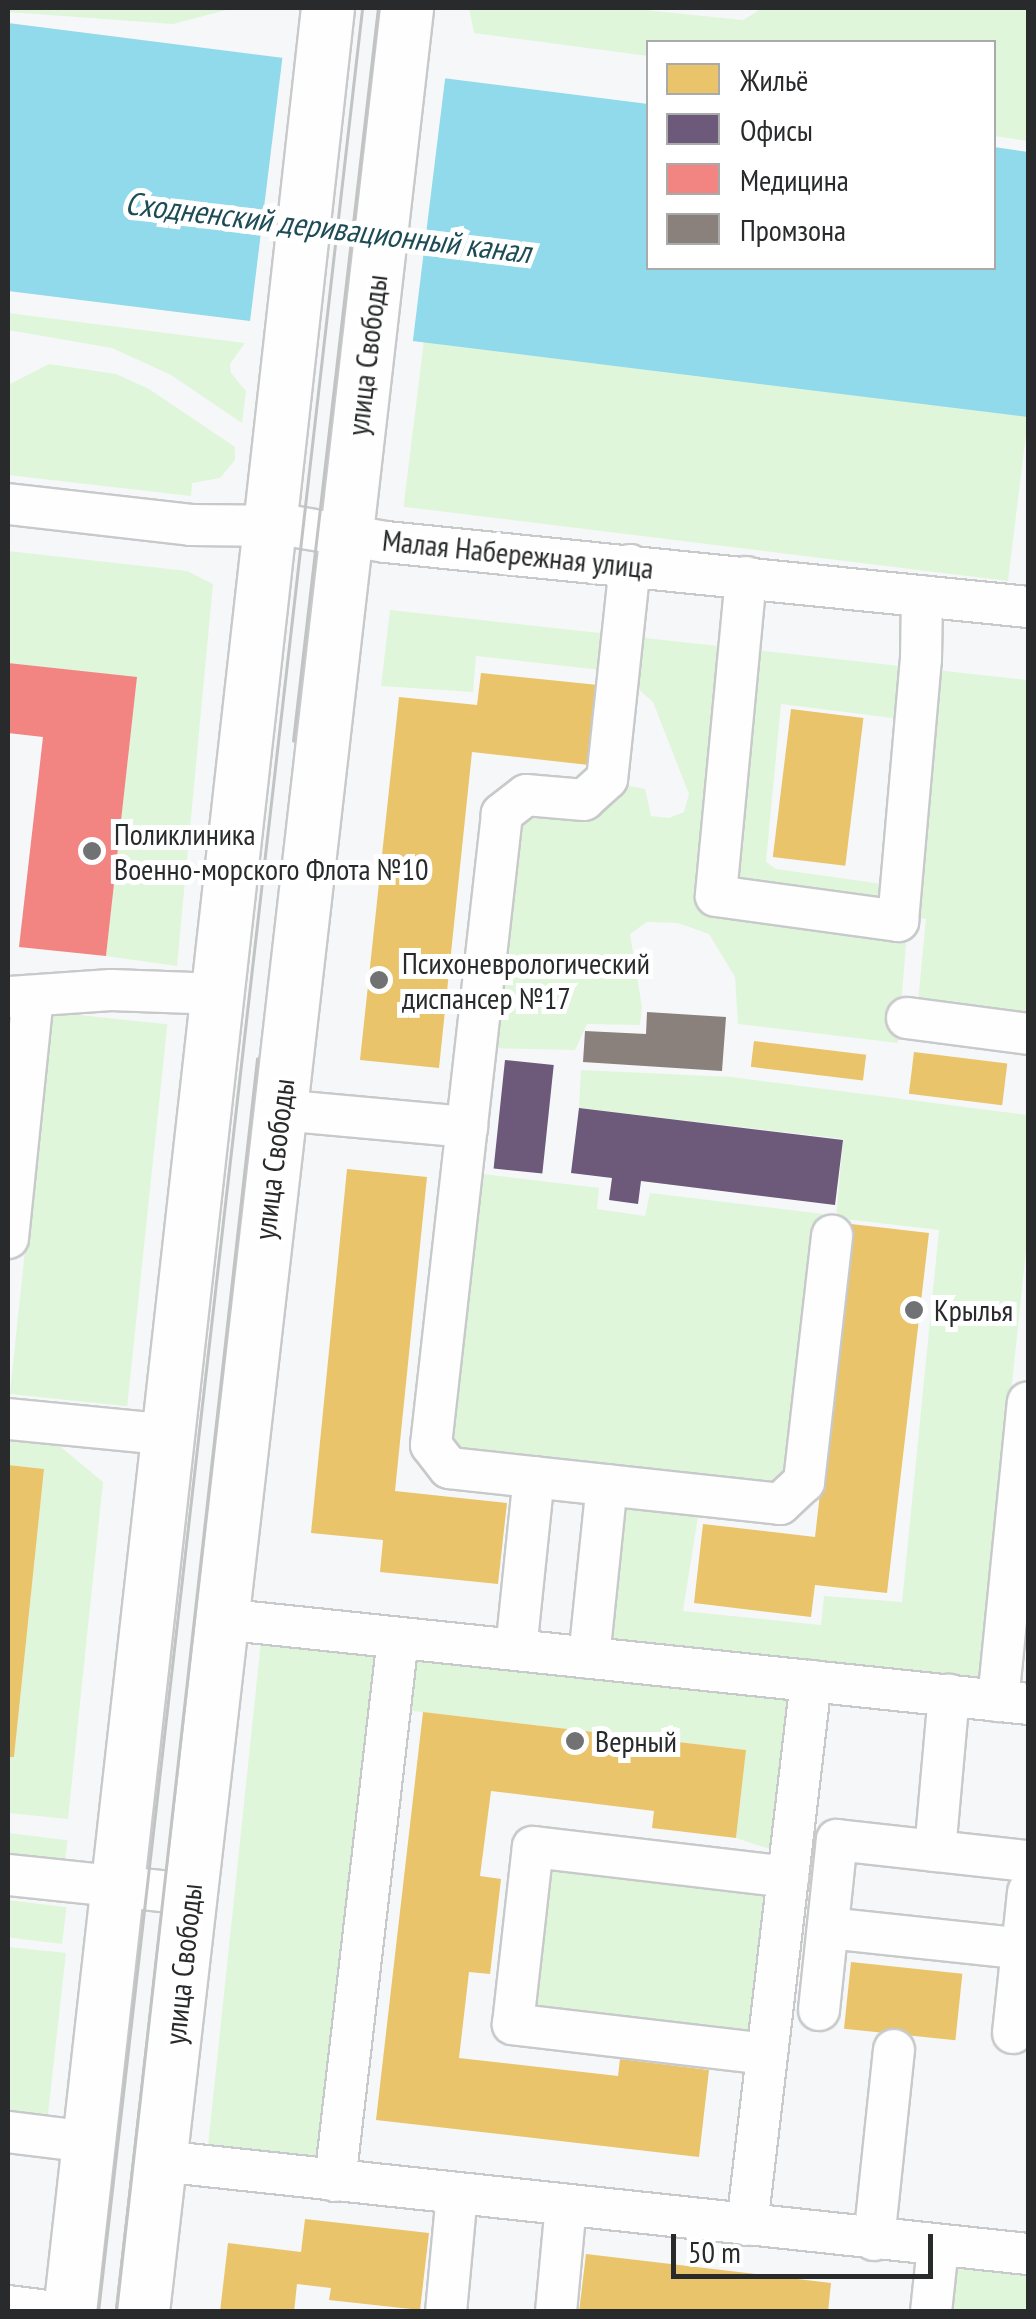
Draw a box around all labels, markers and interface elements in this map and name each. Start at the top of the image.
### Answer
legend [646,40,996,270]
text: Жильё [740,60,808,99]
text: Офисы [740,110,813,149]
text: Медицина [740,160,849,199]
water label: Сходненский деривационный канал [123,183,533,271]
text: Промзона [740,210,846,249]
street label: улица Свободы [339,272,395,438]
street label: Малая Набережная улица [381,522,655,586]
place label: Поликлиника Военно-морского Флота №10 [114,816,428,886]
marker: Поликлиника Военно-морского Флота №10 [79,838,105,864]
place label: Психоневрологический диспансер №17 [402,945,650,1016]
marker: Психоневрологический диспансер №17 [366,967,392,993]
street label: улица Свободы [246,1076,302,1242]
place label: Крылья [934,1292,1013,1328]
marker: Крылья [903,1299,925,1321]
place label: Верный [595,1723,677,1759]
marker: Верный [564,1730,586,1752]
street label: улица Свободы [157,1882,209,2046]
scale bar [676,2214,938,2276]
text: 50 m [688,2232,741,2271]

